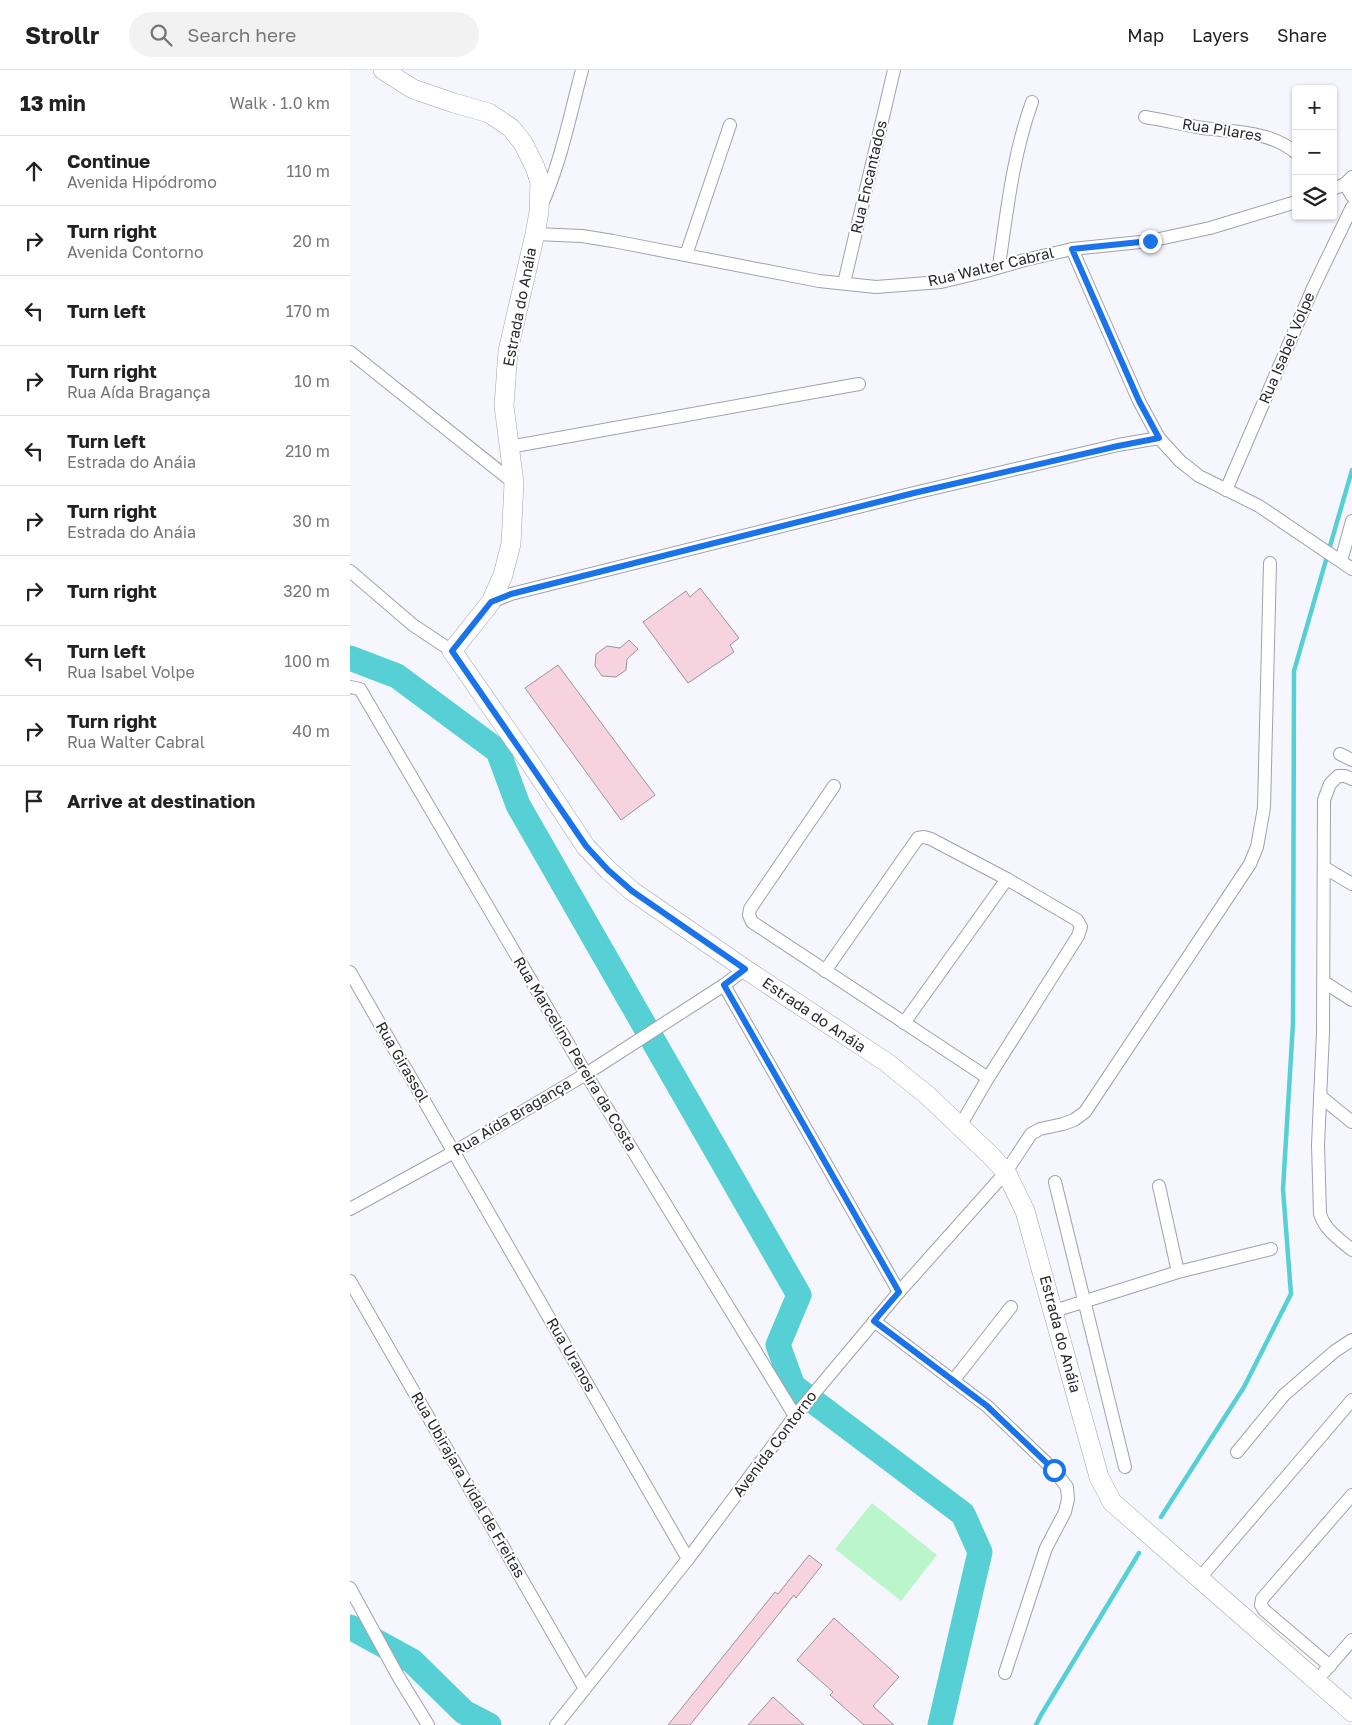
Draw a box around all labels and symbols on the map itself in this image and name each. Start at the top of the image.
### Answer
street label: Rua Pilares [1181,114,1263,144]
street label: Rua Encantados [846,118,890,235]
route end [1139,230,1162,253]
street label: Rua Walter Cabral [926,243,1056,289]
street label: Estrada do Anáia [499,246,539,368]
street label: Rua Isabel Volpe [1254,289,1318,406]
street label: Rua Marcelino Pereira da Costa [511,953,641,1154]
street label: Estrada do Anáia [759,973,870,1055]
street label: Rua Girassol [373,1018,433,1105]
street label: Rua Aída Bragança [449,1074,574,1159]
street label: Estrada do Anáia [1037,1273,1085,1394]
street label: Rua Uranos [543,1314,600,1395]
street label: Avenida Contorno [728,1387,820,1500]
street label: Rua Ubirajara Vidal de Freitas [408,1388,530,1581]
route start [1043,1459,1066,1482]

